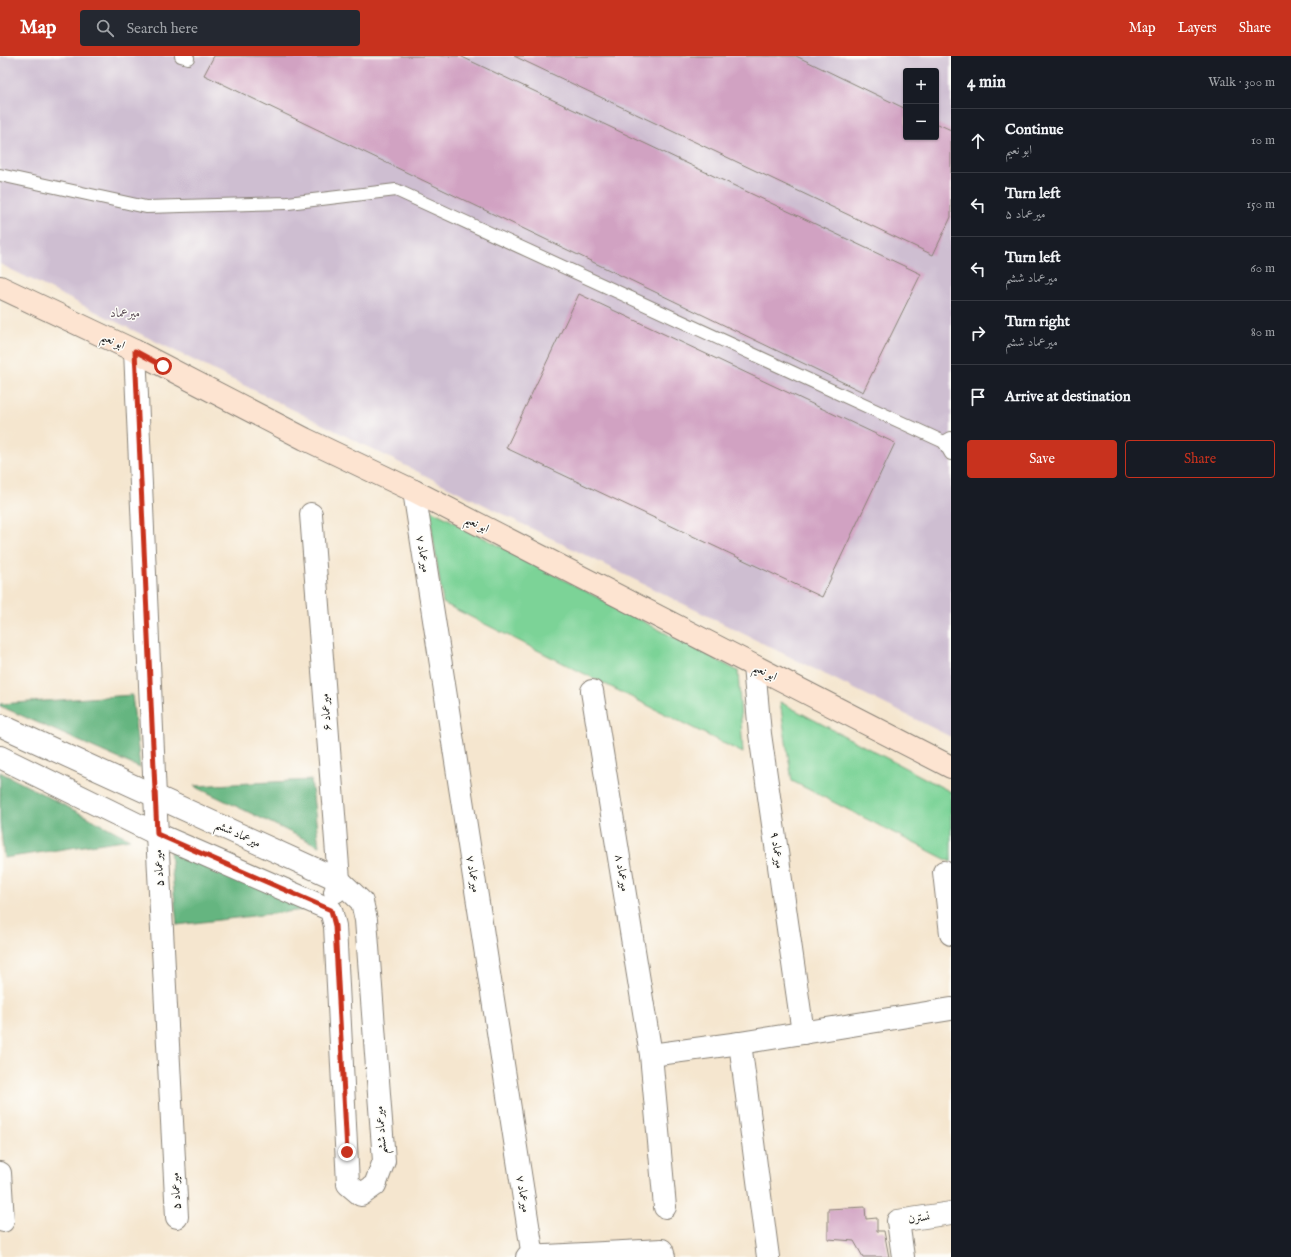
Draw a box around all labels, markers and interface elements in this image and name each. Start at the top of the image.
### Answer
search box [80,10,360,46]
text: Map [20,16,56,40]
icon: search [94,17,116,39]
text: Search here [126,19,198,38]
text: Map [1129,19,1156,37]
text: Layers [1178,19,1217,37]
text: Share [1239,19,1271,37]
map controls [903,68,939,140]
button: + [903,68,939,104]
text: 4 min [967,72,1006,93]
text: Walk · 300 m [1208,74,1275,91]
button: − [903,104,939,140]
text: Continue [1005,120,1063,139]
icon: ahead [967,130,989,152]
text: 10 m [1251,132,1275,149]
text: ابو نعیم [1005,142,1032,159]
text: Turn left [1005,184,1061,203]
icon: left [967,194,989,216]
text: 150 m [1246,196,1275,213]
text: میرعماد ۵ [1005,206,1046,223]
text: Turn left [1005,248,1061,267]
icon: left [967,258,989,280]
text: 60 m [1250,260,1275,277]
text: میرعماد ششم [1005,270,1058,287]
district label: میرعماد [110,305,140,322]
text: Turn right [1005,312,1070,331]
icon: right [967,322,989,344]
text: 80 m [1251,324,1275,341]
street label: ابو نعیم [97,329,128,357]
text: میرعماد ششم [1005,334,1058,351]
route start [154,357,172,375]
icon: arrive [967,386,989,408]
text: Arrive at destination [1005,387,1131,406]
button: Save [967,440,1117,478]
button: Share [1125,440,1275,478]
street label: ابو نعیم [461,512,492,540]
street label: میرعماد ۷ [413,534,433,574]
street label: ابو نعیم [749,660,780,688]
street label: میرعماد ۶ [317,693,335,731]
street label: میرعماد ششم [211,817,263,855]
street label: میرعماد ۹ [767,830,787,870]
street label: میرعماد ۵ [151,849,167,887]
street label: میرعماد ۸ [612,853,632,893]
street label: میرعماد ۷ [463,854,483,894]
street label: میرعماد ششم [372,1105,394,1155]
route end [338,1143,356,1161]
street label: میرعماد ۵ [168,1172,184,1210]
street label: میرعماد ۷ [513,1174,533,1214]
street label: نسترن [907,1209,931,1227]

